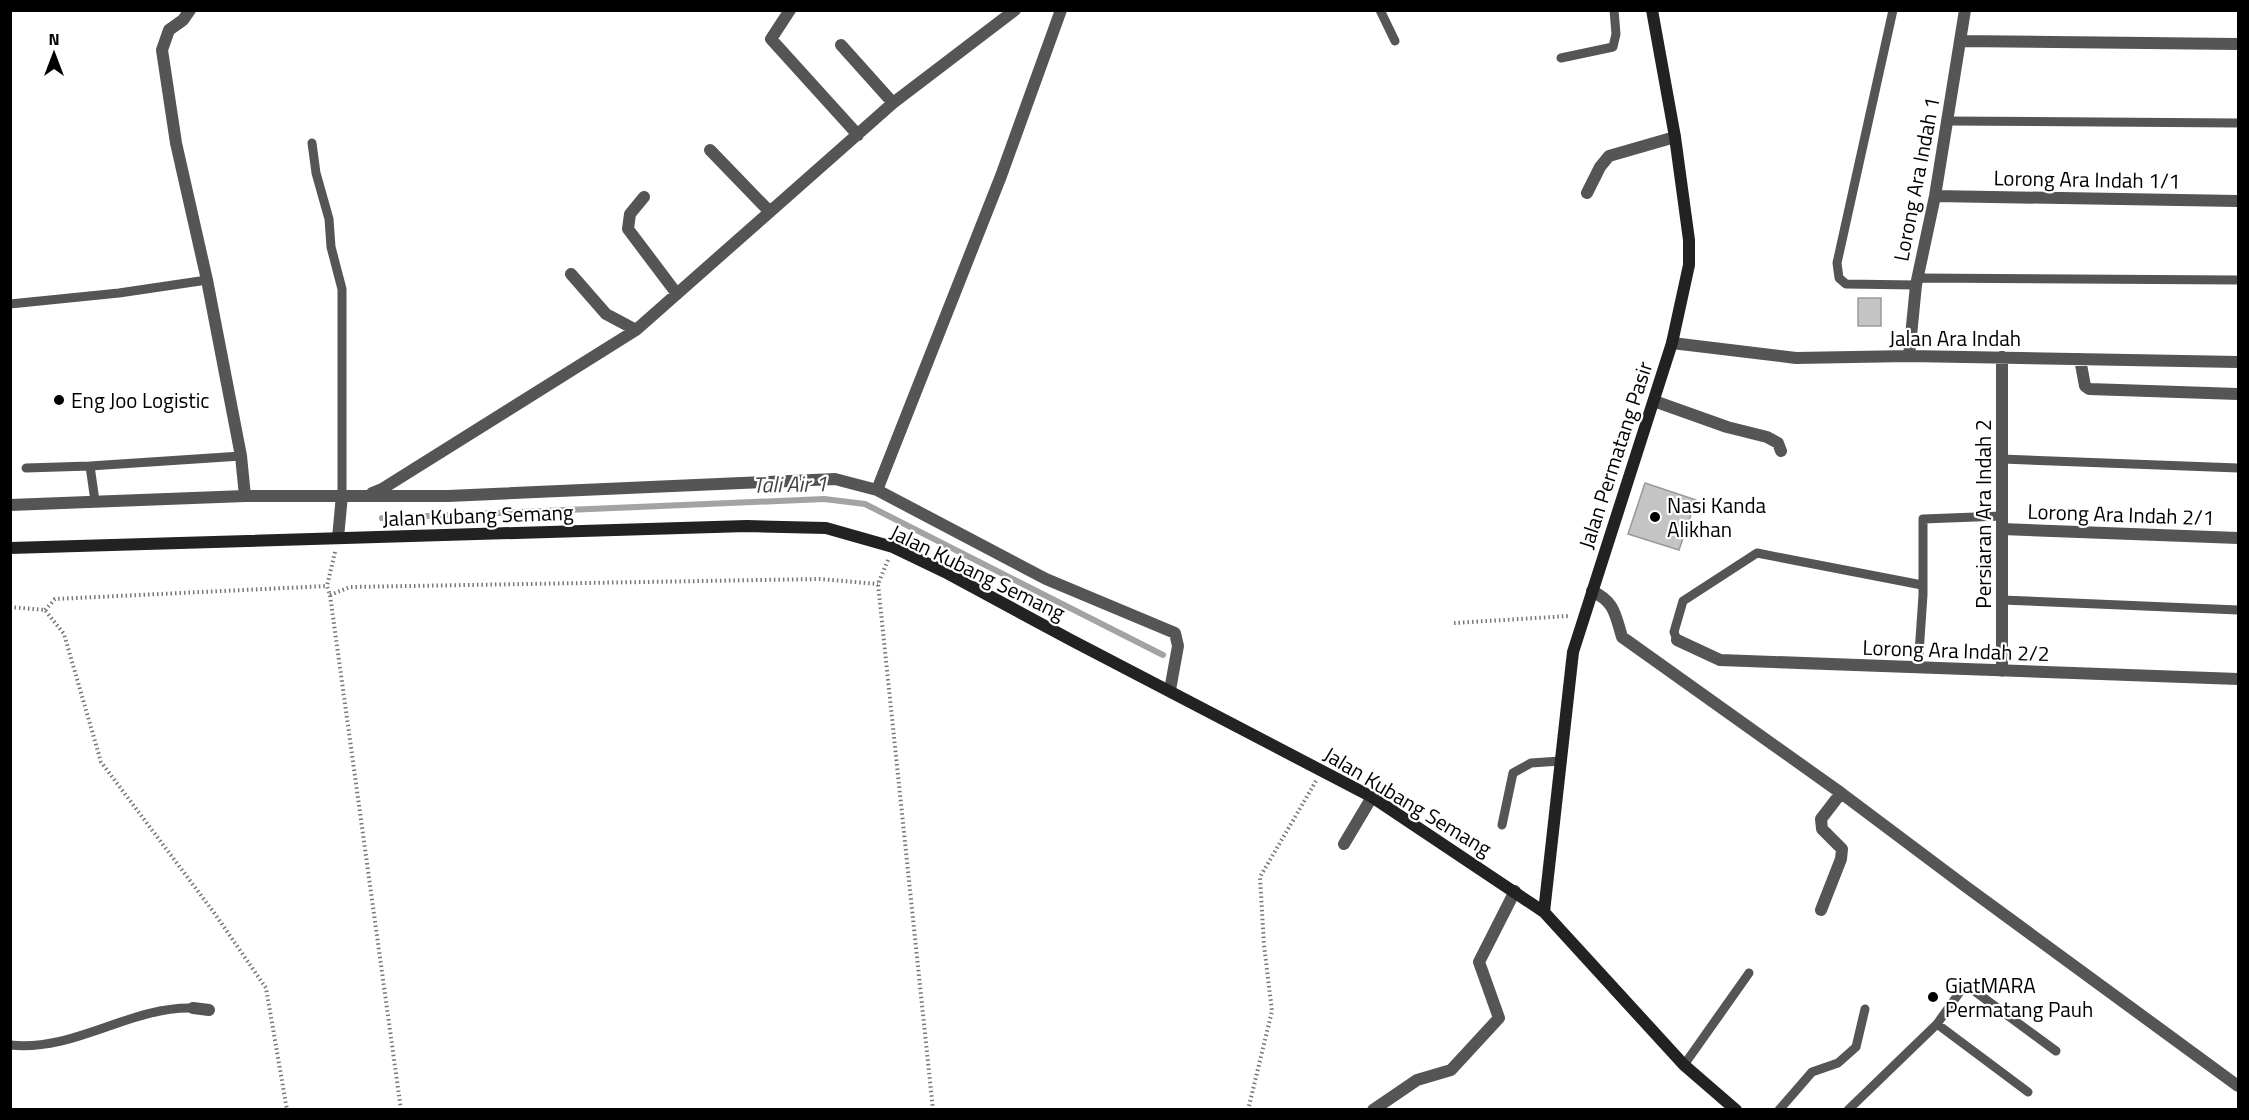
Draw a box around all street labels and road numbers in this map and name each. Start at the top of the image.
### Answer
street label: Lorong Ara Indah 1 [1884,94,1948,264]
street label: Lorong Ara Indah 1/1 [1993,161,2181,197]
street label: Jalan Ara Indah [1889,322,2021,354]
street label: Jalan Permatang Pasir [1570,357,1660,553]
street label: Persiaran Ara Indah 2 [1967,419,1999,609]
street label: Lorong Ara Indah 2/1 [2027,495,2215,533]
street label: Jalan Kubang Semang [382,496,574,534]
street label: Jalan Kubang Semang [885,516,1071,628]
street label: Lorong Ara Indah 2/2 [1862,631,2050,669]
street label: Jalan Kubang Semang [1318,738,1498,864]

